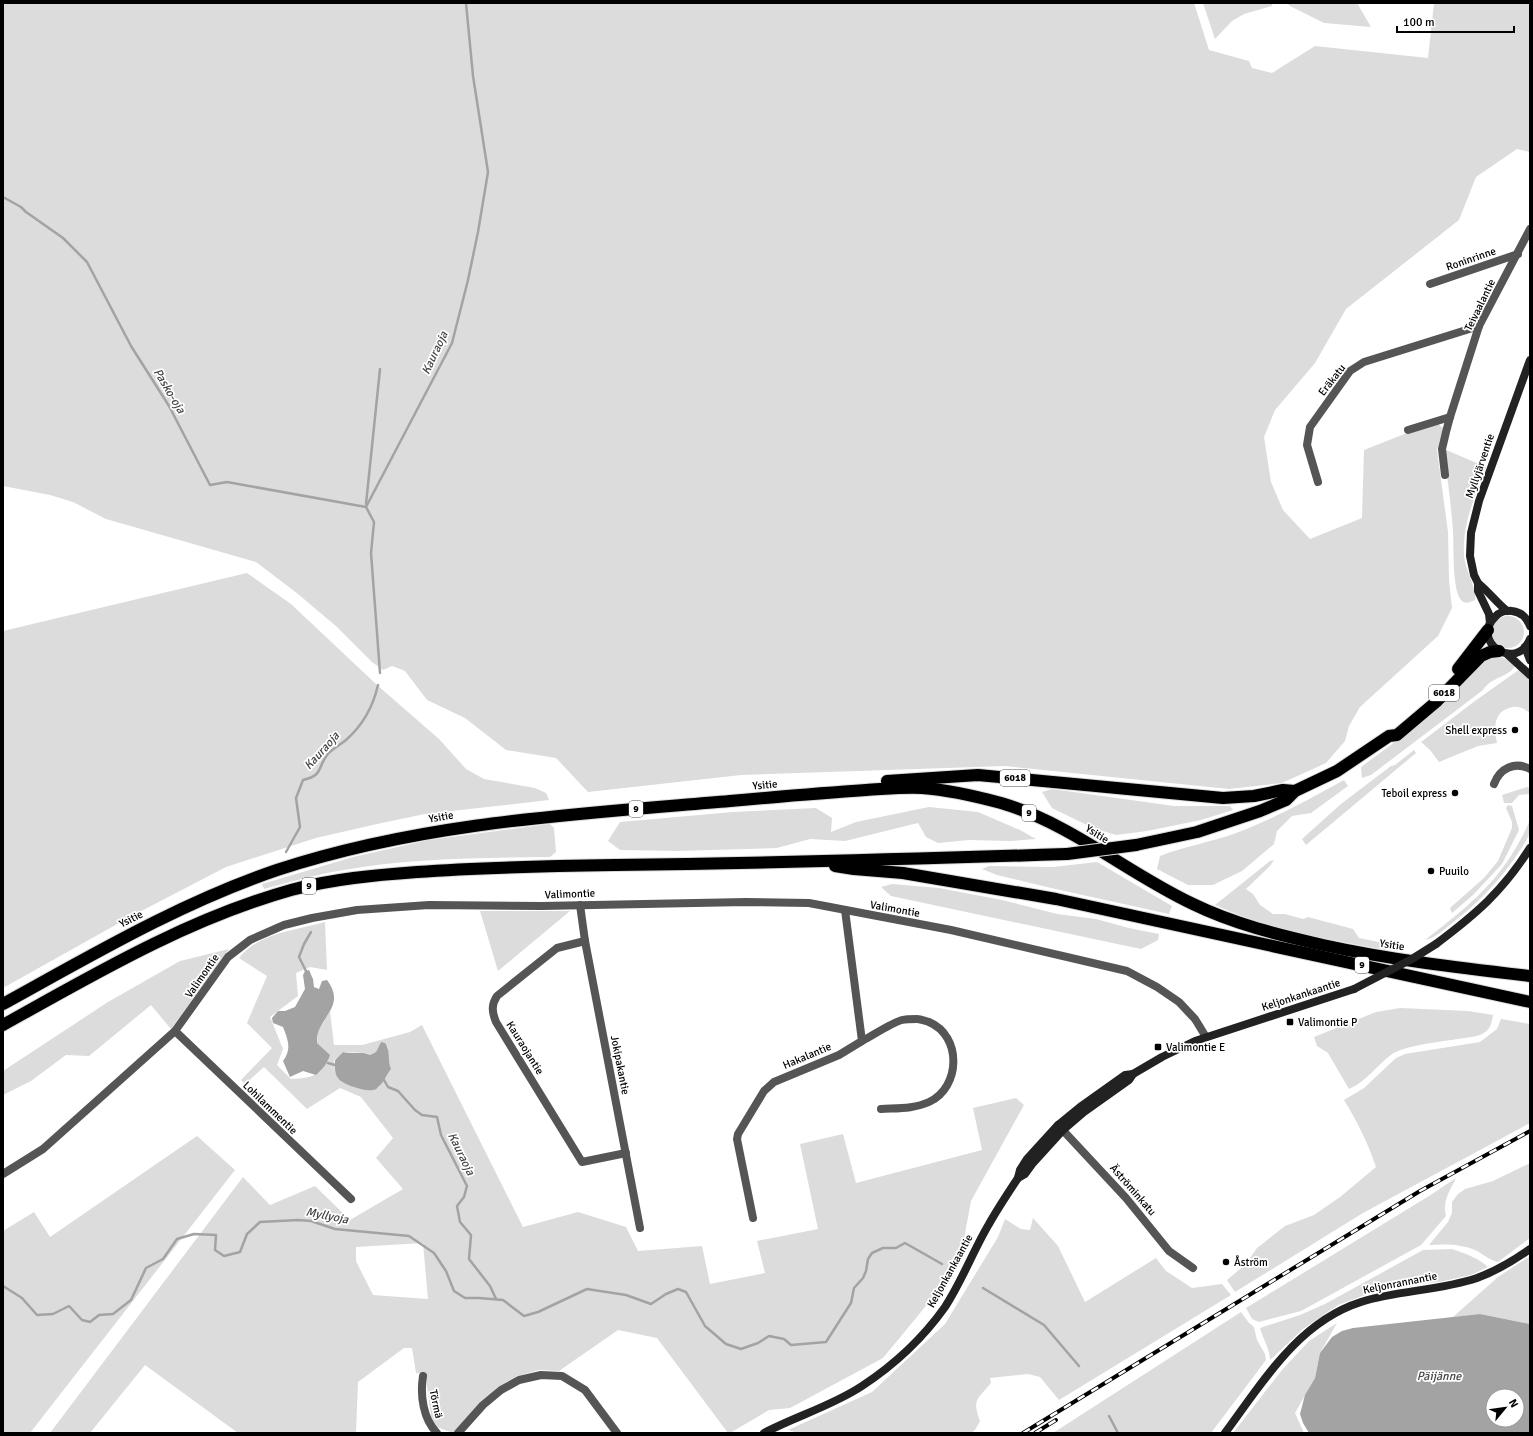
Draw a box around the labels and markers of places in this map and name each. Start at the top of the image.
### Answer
place label: Shell express [1445,724,1507,737]
marker: Shell express [1510,725,1520,735]
place label: Teboil express [1381,787,1447,800]
marker: Teboil express [1450,788,1460,798]
place label: Puuilo [1439,865,1469,878]
marker: Puuilo [1426,866,1436,876]
place label: Valimontie P [1298,1016,1357,1029]
marker: Valimontie P [1285,1017,1295,1027]
place label: Valimontie E [1166,1041,1225,1054]
marker: Valimontie E [1153,1042,1163,1052]
place label: Åström [1234,1255,1268,1269]
marker: Åström [1221,1257,1231,1267]

